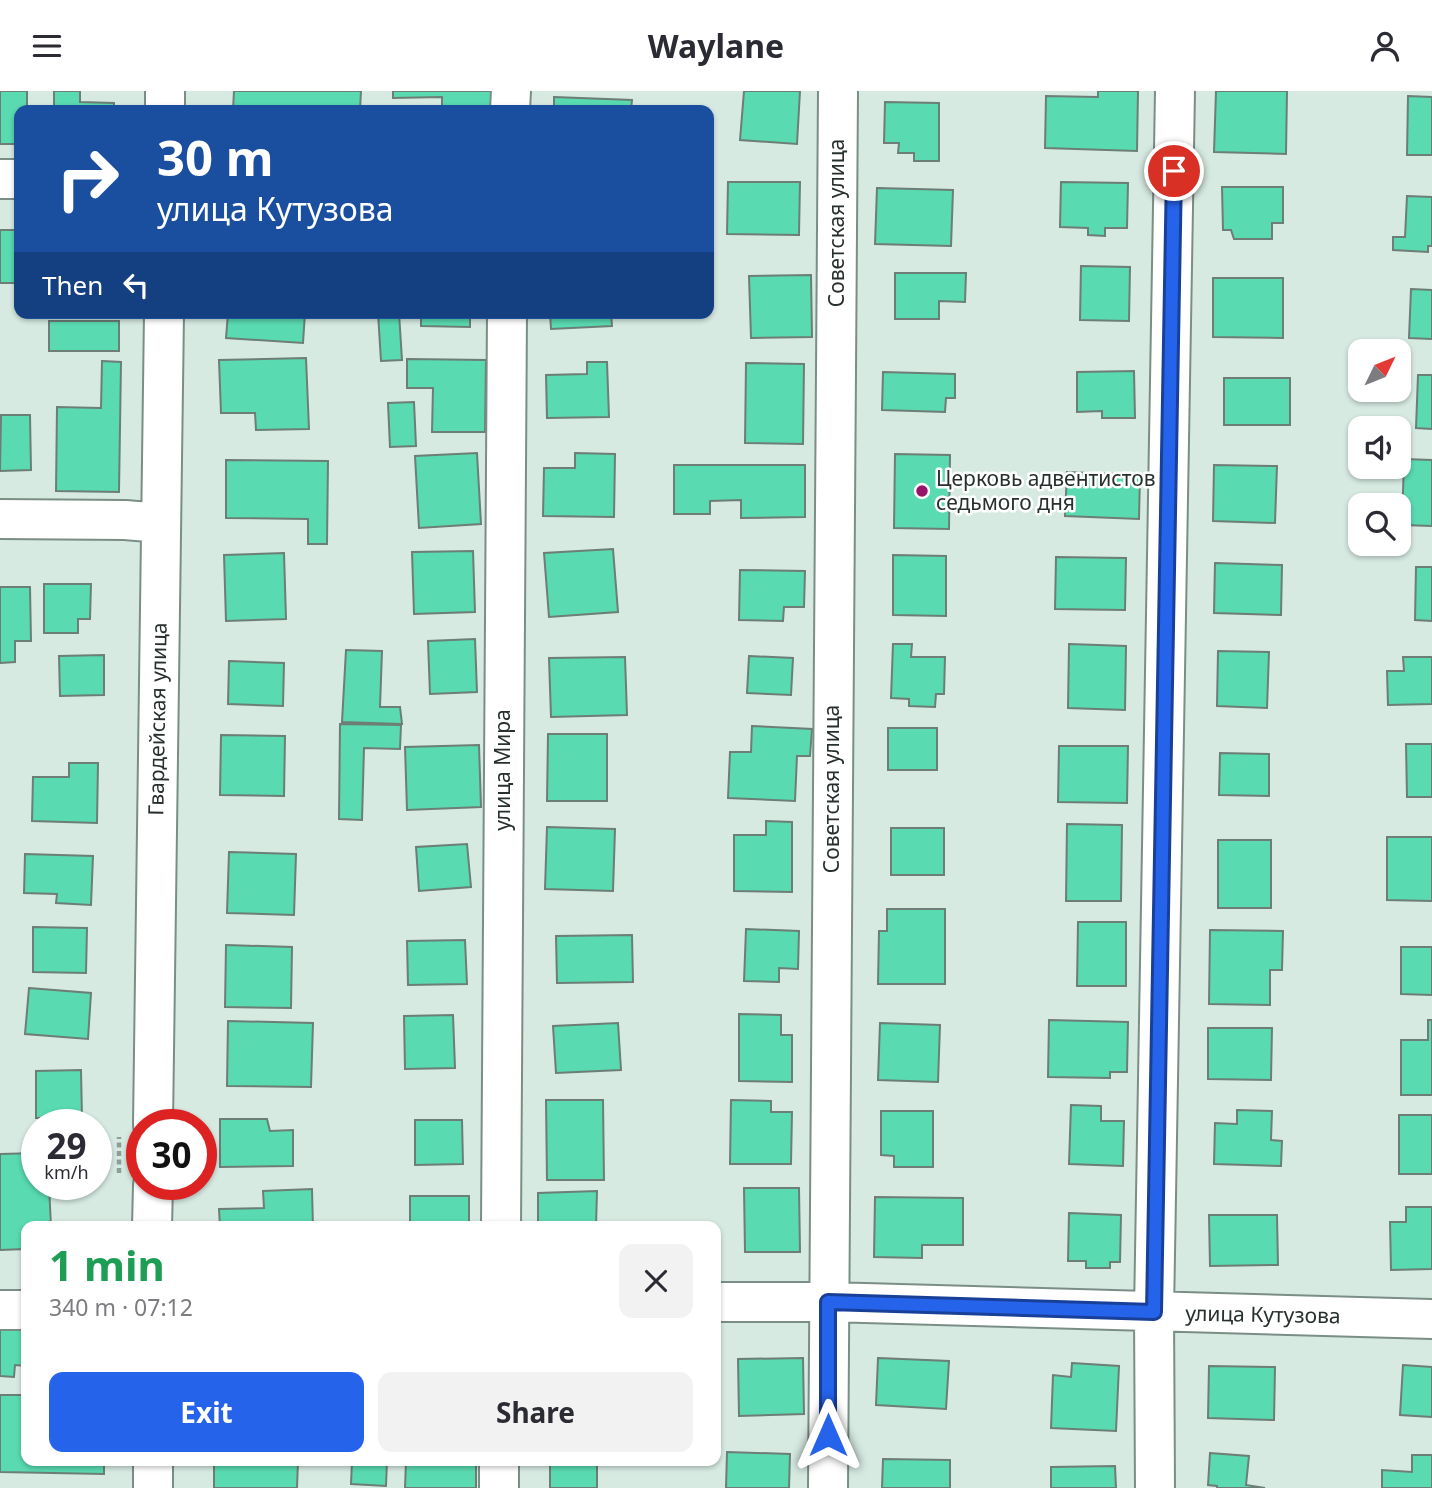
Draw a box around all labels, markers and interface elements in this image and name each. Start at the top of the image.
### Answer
text: Waylane [648,24,784,67]
icon: menu [28,27,66,65]
icon: person [1366,27,1404,65]
text: 30 m [157,124,274,190]
icon: right [42,133,133,224]
street label: Советская улица [822,139,850,307]
pin [1144,141,1204,201]
icon: arrive [1155,152,1193,190]
text: улица Кутузова [157,187,394,230]
icon: left [117,266,155,304]
text: Then [42,267,103,303]
north arrow [1348,339,1410,403]
map controls [1348,339,1411,556]
button: sound [1348,416,1411,479]
place label: Церковь адвентистов седьмого дня [936,464,1156,516]
marker: Церковь адвентистов седьмого дня [914,483,930,499]
button: search [1348,493,1411,556]
street label: Гвардейская улица [141,622,173,816]
street label: Советская улица [817,705,845,873]
street label: улица Мира [488,709,516,831]
speed limit sign: 30 [126,1109,217,1200]
text: 29 [46,1122,87,1169]
text: km/h [44,1160,89,1184]
text: 1 min [49,1236,165,1293]
button: close [619,1244,693,1318]
text: 340 m · 07:12 [49,1291,193,1323]
street label: улица Кутузова [1185,1299,1341,1329]
button: Exit [49,1372,364,1452]
button: Share [378,1372,693,1452]
position arrow [791,1398,865,1472]

